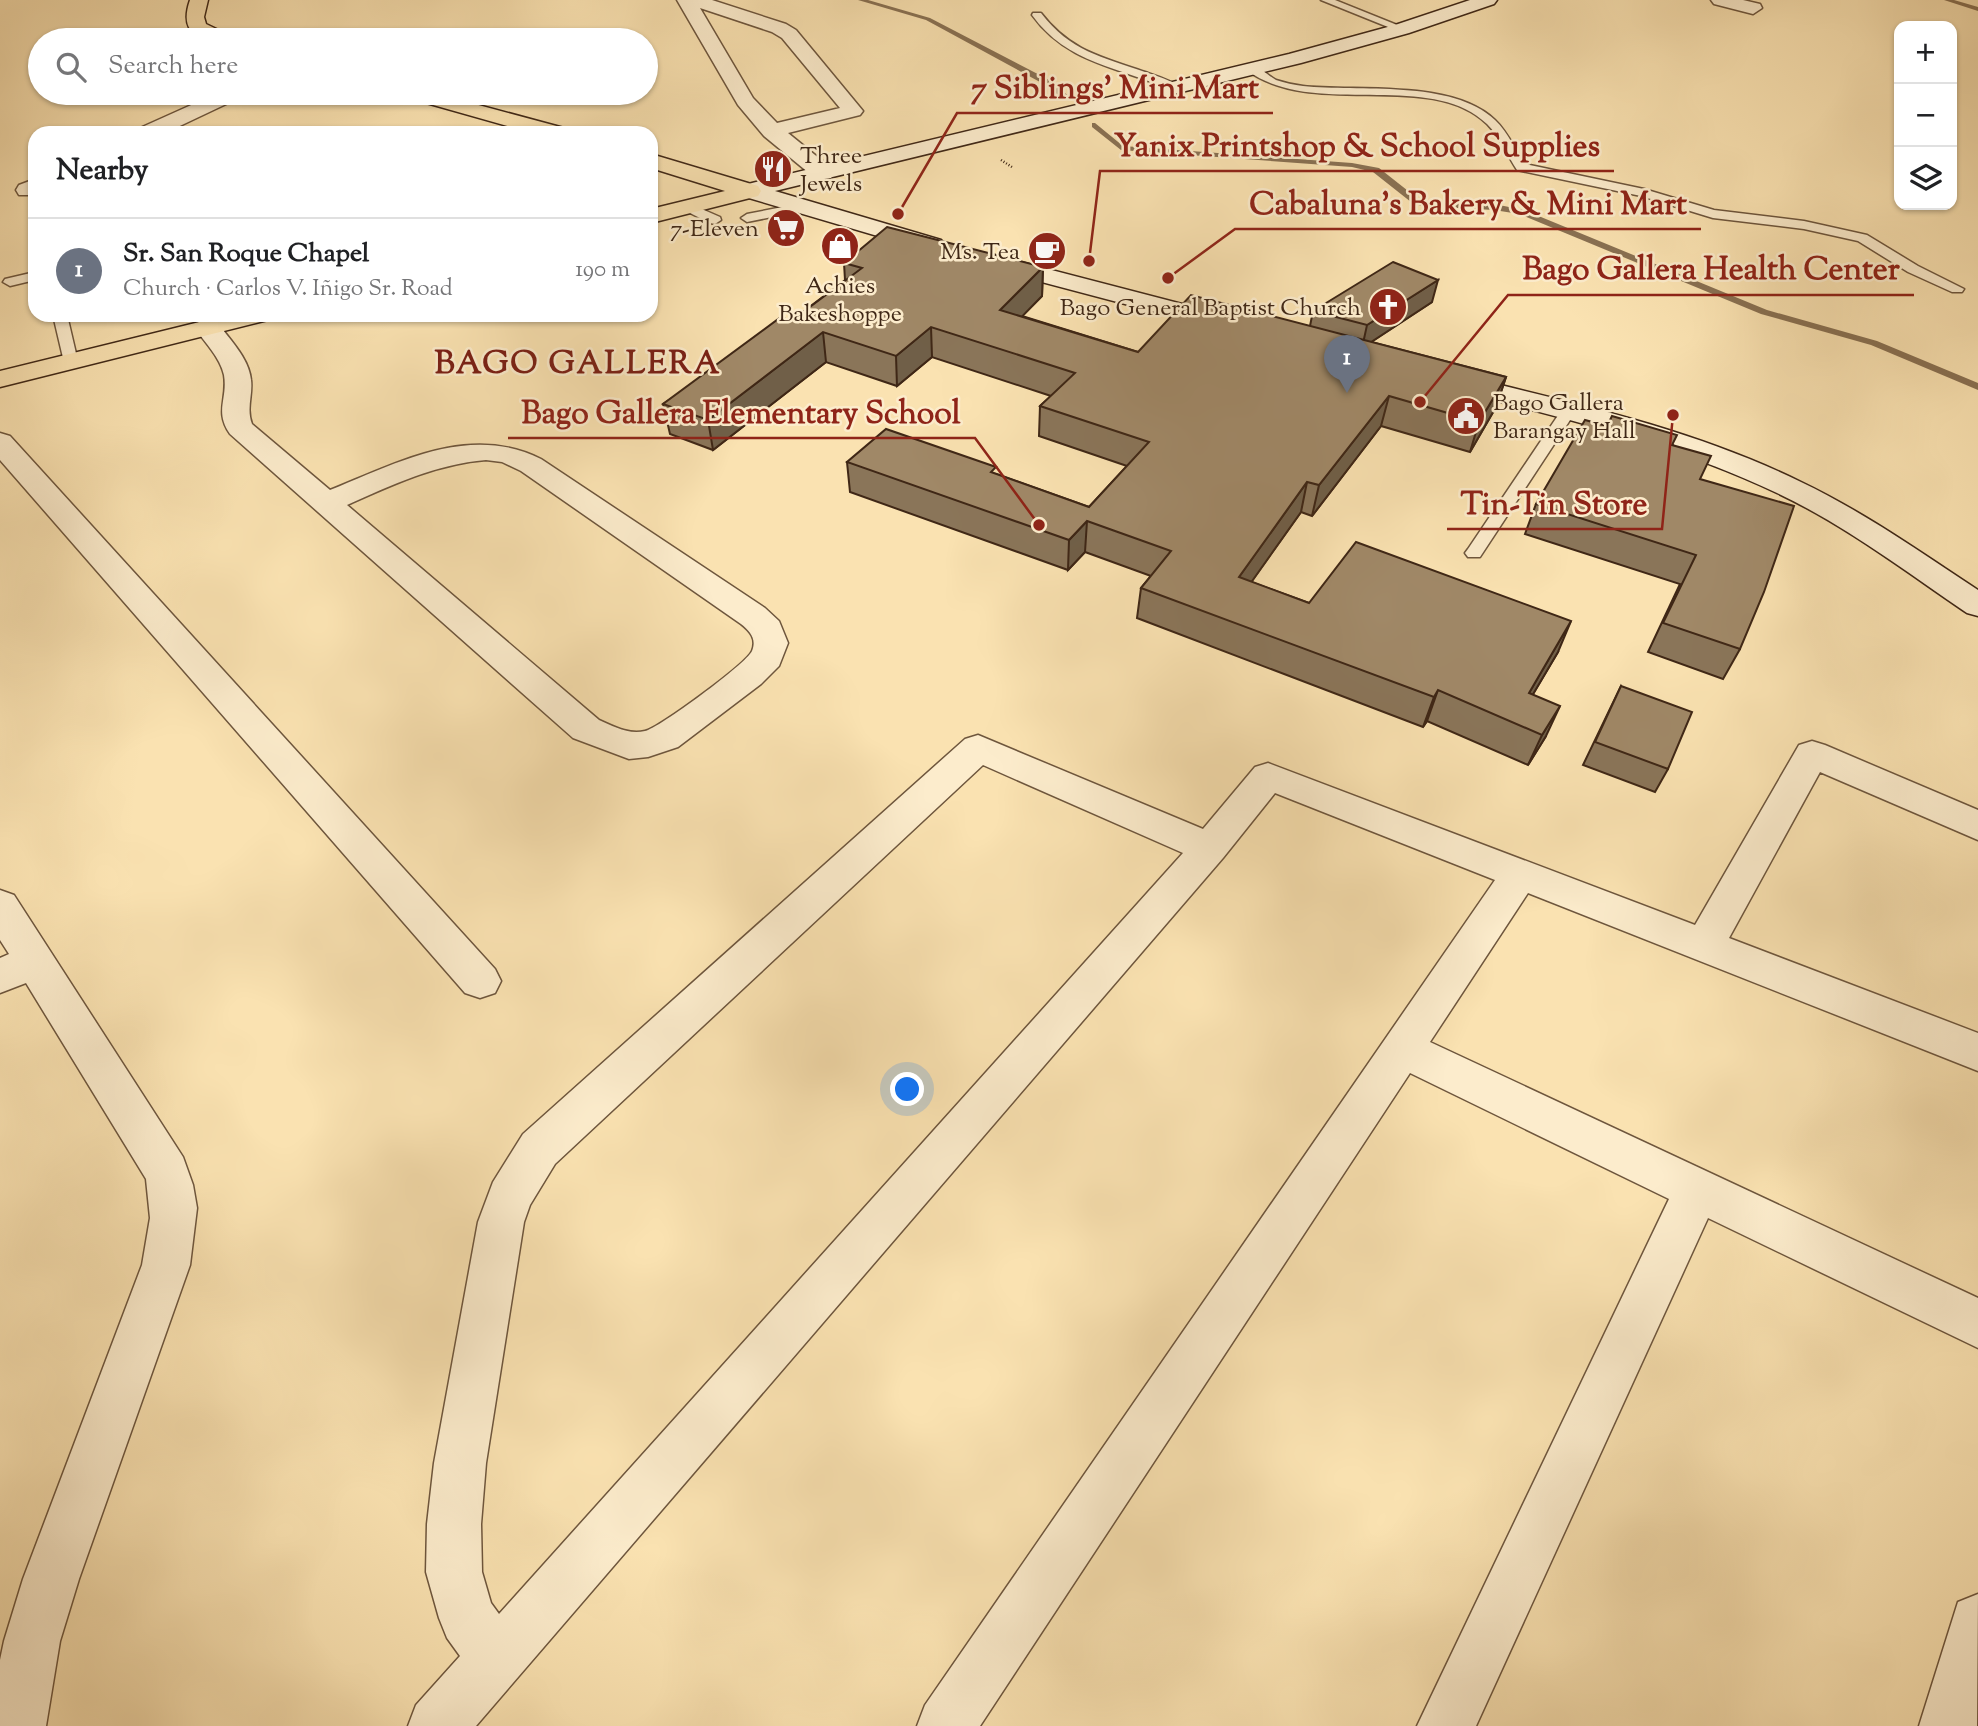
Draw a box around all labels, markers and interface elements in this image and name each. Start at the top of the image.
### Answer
map controls [1894,21,1957,210]
button: + [1894,21,1957,84]
search box [28,28,658,105]
icon: search [52,48,90,86]
text: Search here [108,48,238,85]
callout: 7 Siblings' Mini Mart [957,60,1273,113]
text: 7 Siblings' Mini Mart [971,67,1259,113]
button: − [1894,84,1957,147]
callout: Yanix Printshop & School Supplies [1100,118,1614,171]
text: Yanix Printshop & School Supplies [1114,125,1600,171]
place label: Three Jewels [798,140,862,202]
button: layers [1894,147,1957,210]
restaurant icon: Three Jewels [752,148,794,190]
text: Nearby [56,150,148,193]
callout: Cabaluna's Bakery & Mini Mart [1235,176,1701,229]
text: Cabaluna's Bakery & Mini Mart [1249,183,1687,229]
supermarket icon: 7-Eleven [765,207,807,249]
place label: 7-Eleven [670,213,759,247]
shop icon: Achies Bakeshoppe [819,225,861,267]
cafe icon: Ms. Tea [1026,230,1068,272]
text: Sr. San Roque Chapel [123,236,369,273]
place label: Ms. Tea [940,236,1020,270]
callout: Bago Gallera Health Center [1508,242,1914,295]
text: Bago Gallera Health Center [1522,248,1901,294]
text: 1 [75,254,83,287]
text: 190 m [575,254,630,287]
place label: Achies Bakeshoppe [778,270,902,332]
text: Church · Carlos V. Iñigo Sr. Road [123,273,453,306]
church icon: Bago General Baptist Church [1367,286,1409,328]
place label: Bago General Baptist Church [1060,292,1361,326]
pin: 1 [1324,335,1370,393]
district label: BAGO GALLERA [435,342,721,388]
callout: Bago Gallera Elementary School [508,385,975,438]
place label: Bago Gallera Barangay Hall [1493,387,1636,449]
text: Bago Gallera Elementary School [521,392,961,438]
public building icon: Bago Gallera Barangay Hall [1445,395,1487,437]
callout: Tin-Tin Store [1447,476,1662,529]
text: Tin-Tin Store [1461,483,1648,529]
your location [890,1072,924,1106]

